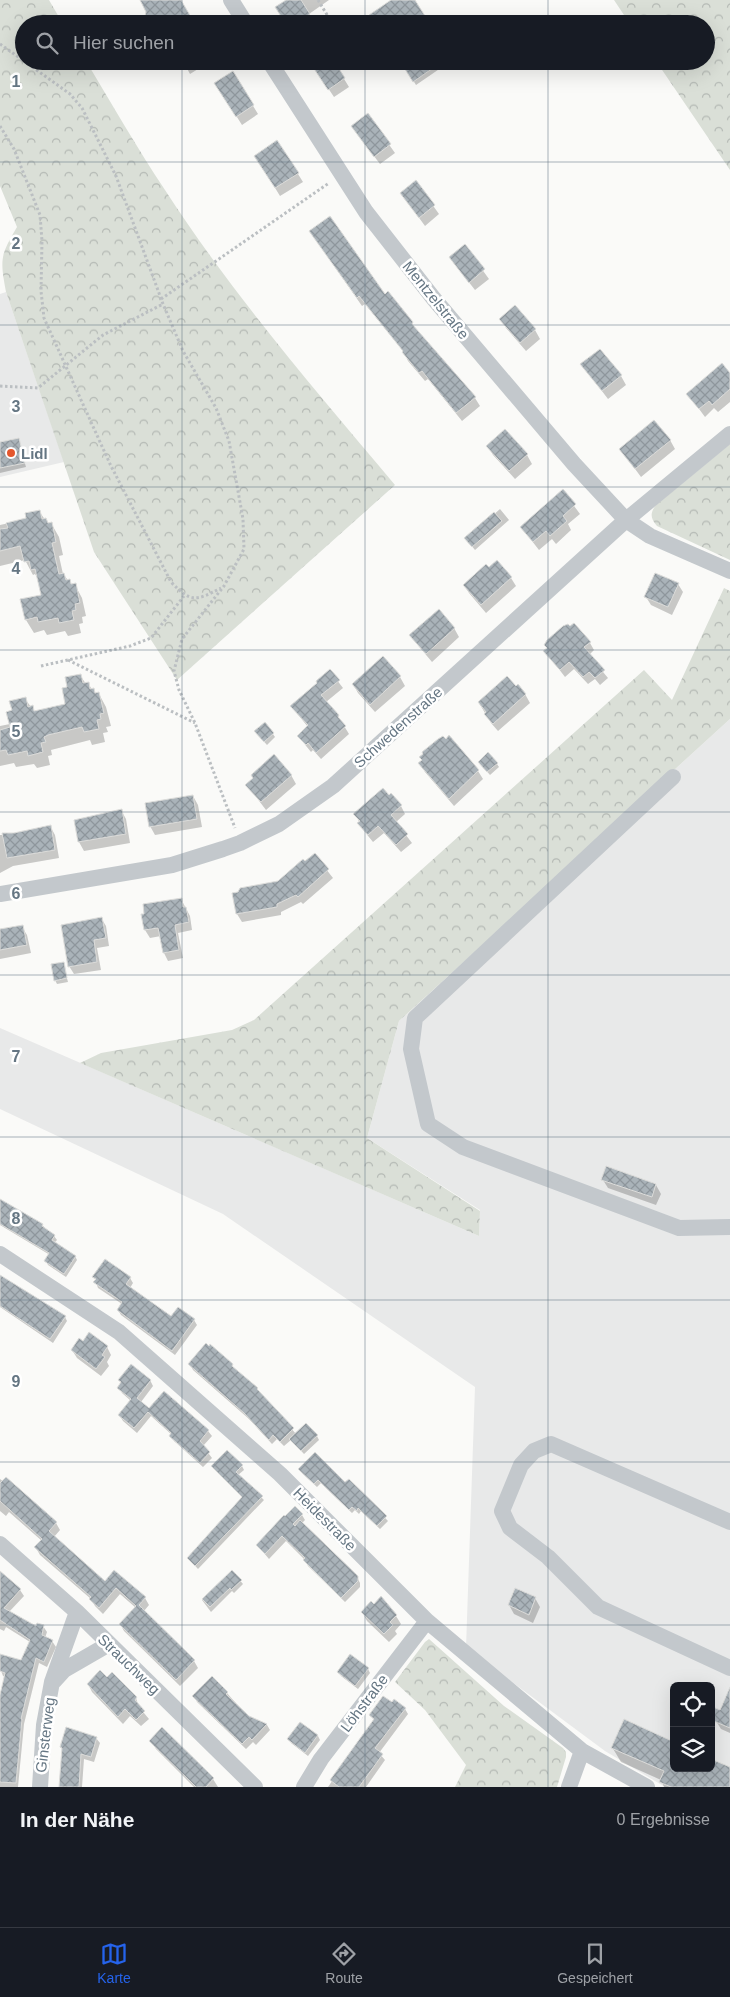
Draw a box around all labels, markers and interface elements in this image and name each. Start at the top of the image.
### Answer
search box [15,15,715,70]
icon: search [33,29,61,57]
text: Hier suchen [73,32,174,53]
text: 1 [12,73,21,90]
text: 2 [12,235,21,252]
street label: Mentzelstraße [399,258,473,342]
text: 3 [12,398,21,415]
place label: Lidl [21,445,48,462]
marker: Lidl [5,447,17,459]
text: 4 [12,560,21,577]
street label: Schwedenstraße [350,683,446,771]
text: 5 [12,723,21,740]
text: 6 [12,885,21,902]
text: 7 [12,1048,21,1065]
text: 8 [12,1210,21,1227]
text: 9 [12,1373,21,1390]
street label: Heidestraße [290,1484,360,1554]
street label: Strauchweg [95,1630,163,1698]
street label: Löhstraße [337,1671,391,1735]
map controls [670,1682,715,1772]
button: locate [670,1682,715,1727]
street label: Ginsterweg [32,1696,58,1774]
button: layers [670,1727,715,1772]
text: In der Nähe [20,1808,134,1831]
text: 0 Ergebnisse [617,1811,710,1828]
tab: Karte [97,1940,131,1986]
tab: Route [325,1940,363,1986]
tab: Gespeichert [557,1940,633,1986]

